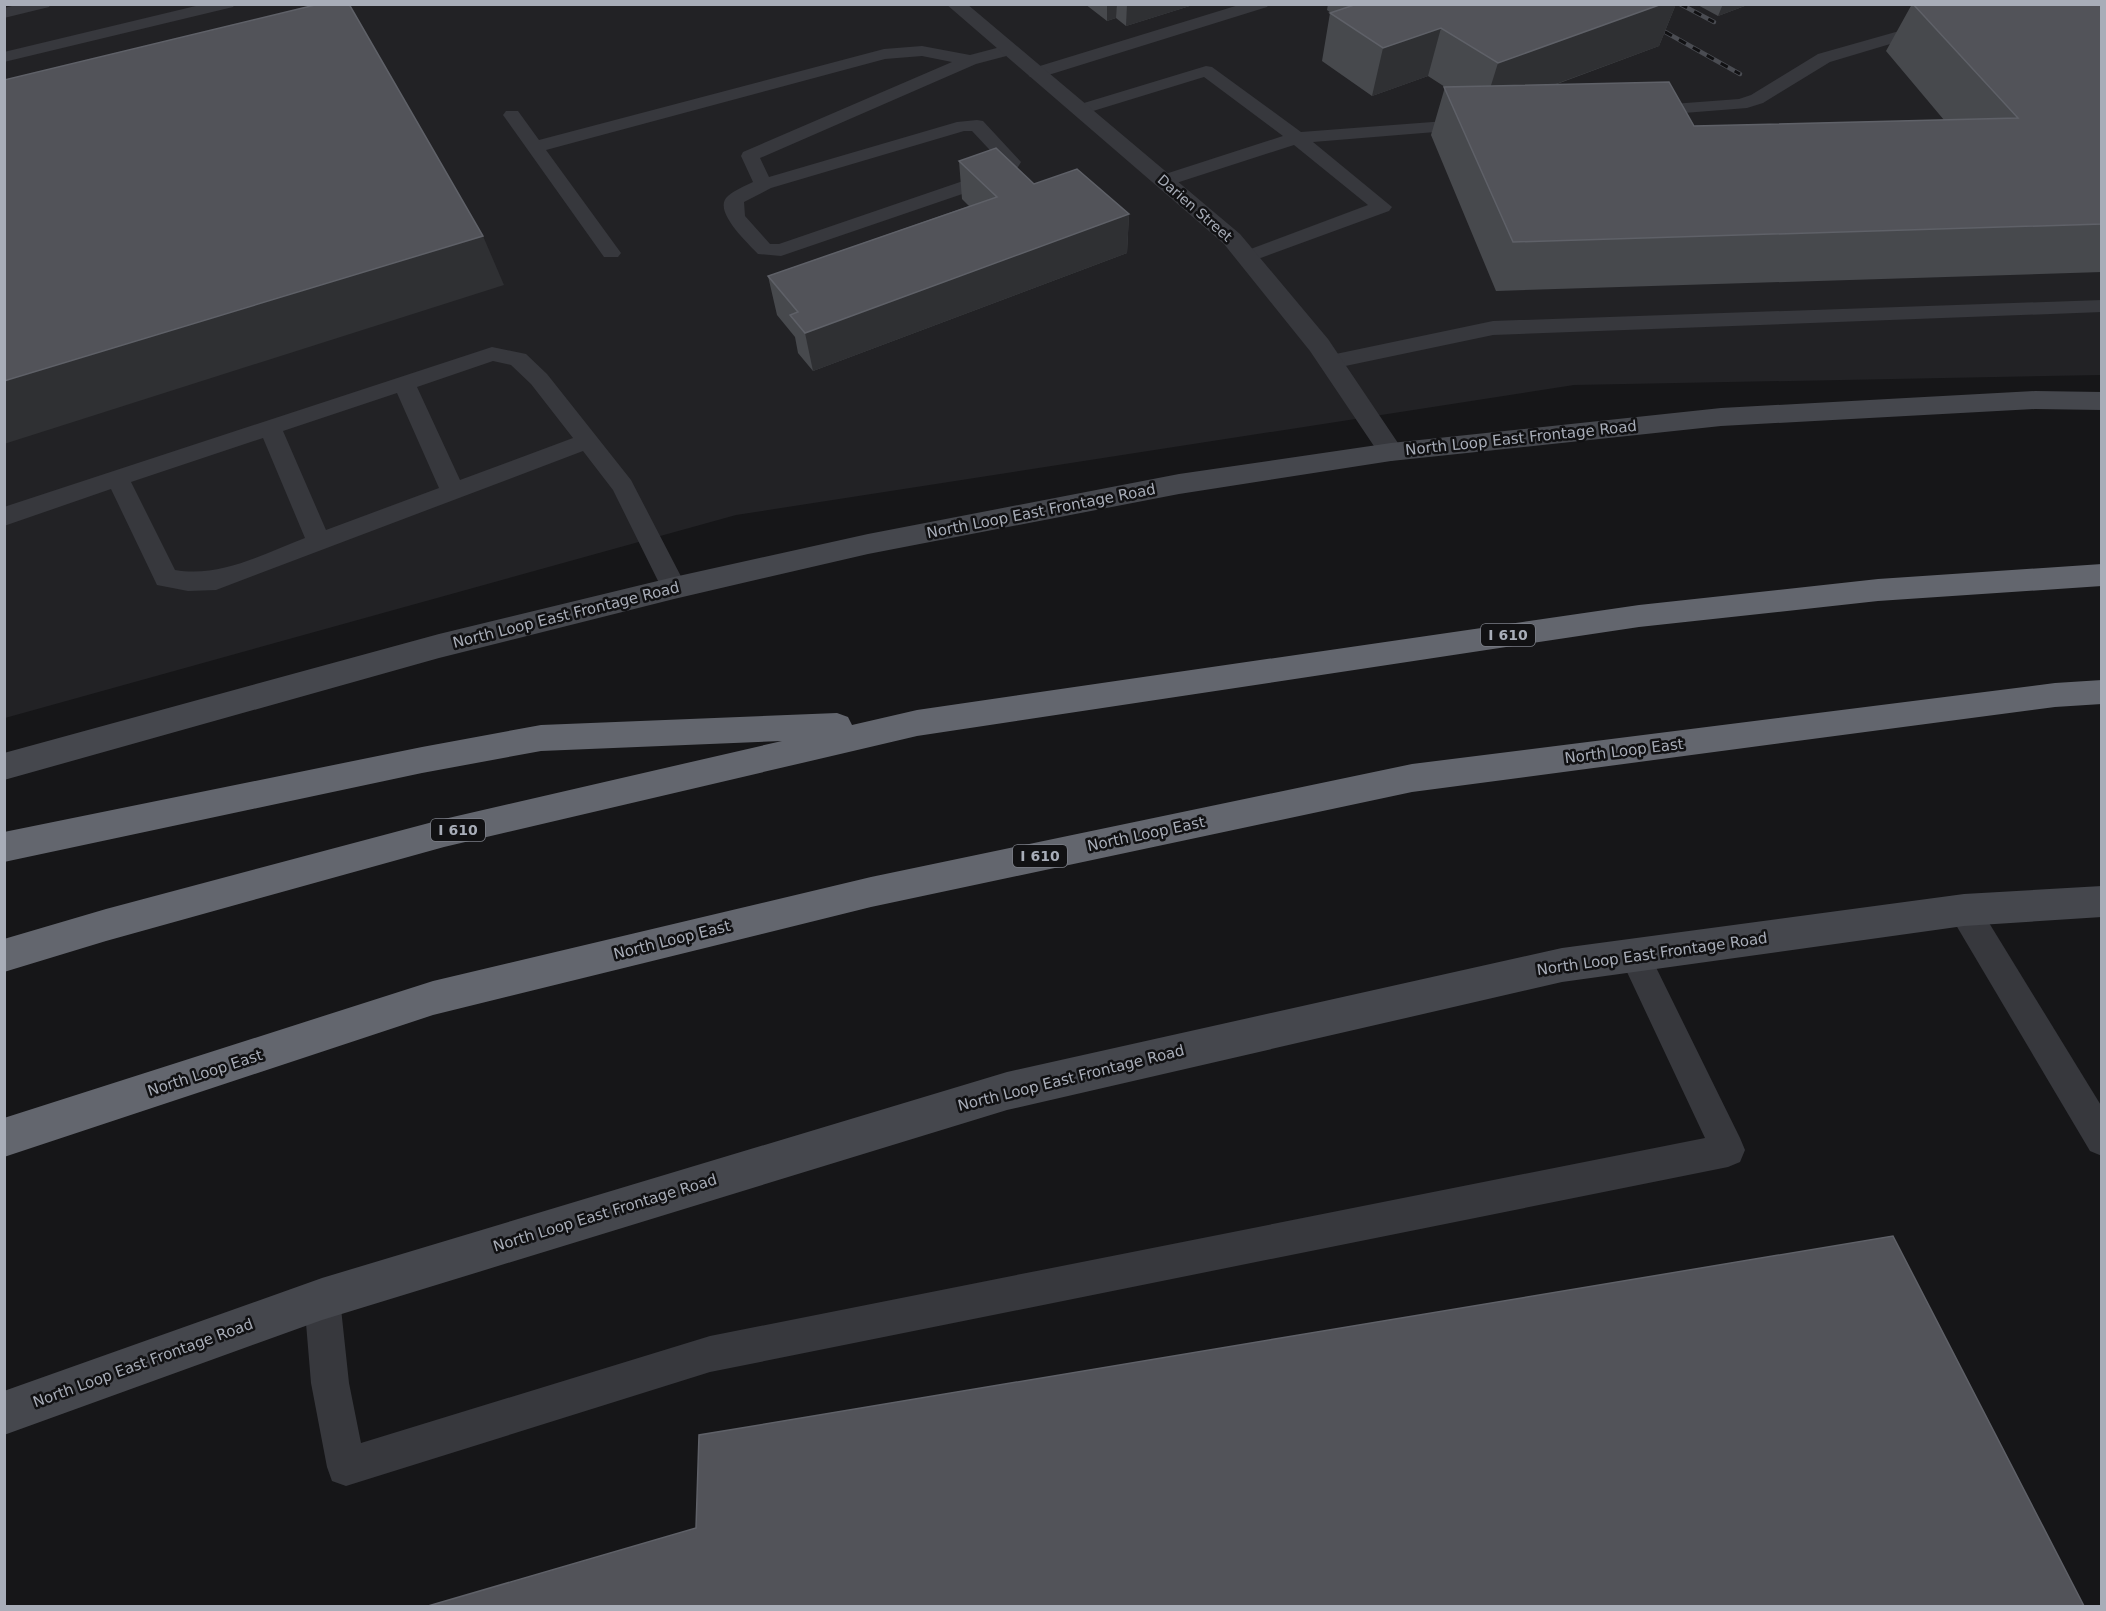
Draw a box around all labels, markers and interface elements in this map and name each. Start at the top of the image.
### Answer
street label: Darien Street [1154,171,1236,245]
street label: North Loop East Frontage Road [1404,417,1638,459]
street label: North Loop East Frontage Road [925,480,1157,542]
street label: North Loop East Frontage Road [451,578,681,652]
road number: I 610 [1481,624,1535,646]
street label: North Loop East [1563,735,1685,767]
street label: North Loop East [1086,813,1207,855]
road number: I 610 [431,819,485,841]
road number: I 610 [1013,845,1067,867]
street label: North Loop East [612,917,732,963]
street label: North Loop East Frontage Road [1535,929,1769,979]
street label: North Loop East Frontage Road [956,1041,1186,1115]
street label: North Loop East [145,1046,265,1100]
street label: North Loop East Frontage Road [491,1170,719,1256]
street label: North Loop East Frontage Road [30,1315,256,1411]

